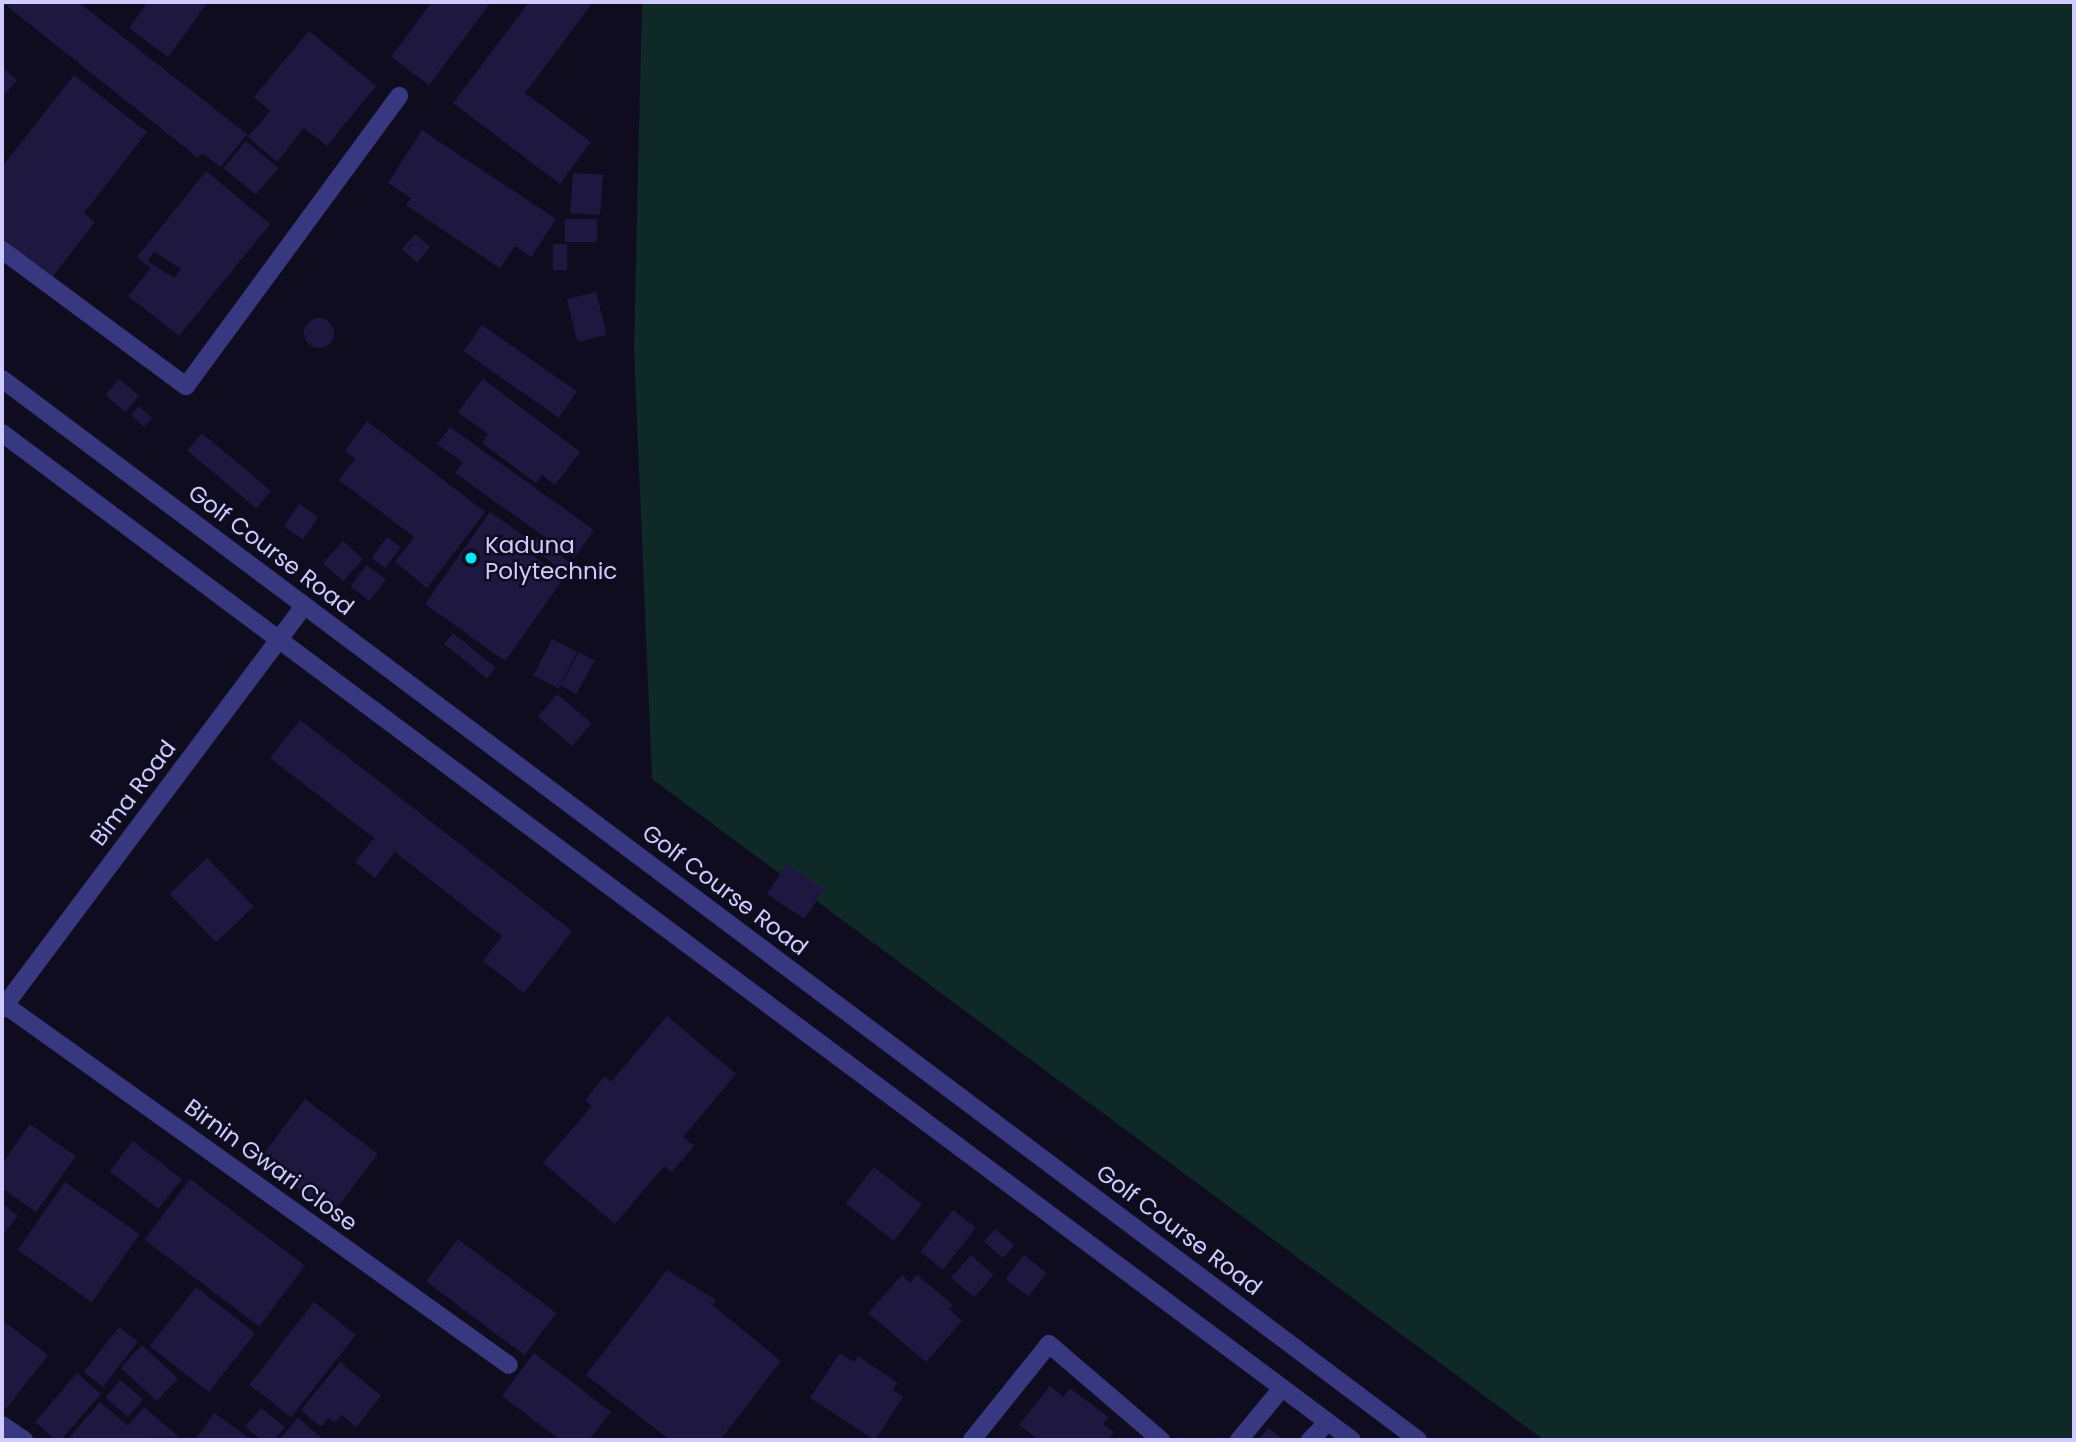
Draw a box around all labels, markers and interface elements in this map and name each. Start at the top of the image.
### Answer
street label: Golf Course Road [183,479,359,621]
place label: Kaduna Polytechnic [485,531,617,585]
marker: Kaduna Polytechnic [463,550,479,566]
street label: Bima Road [84,735,182,851]
street label: Golf Course Road [637,819,813,961]
street label: Birnin Gwari Close [179,1093,363,1237]
street label: Golf Course Road [1091,1159,1267,1301]

